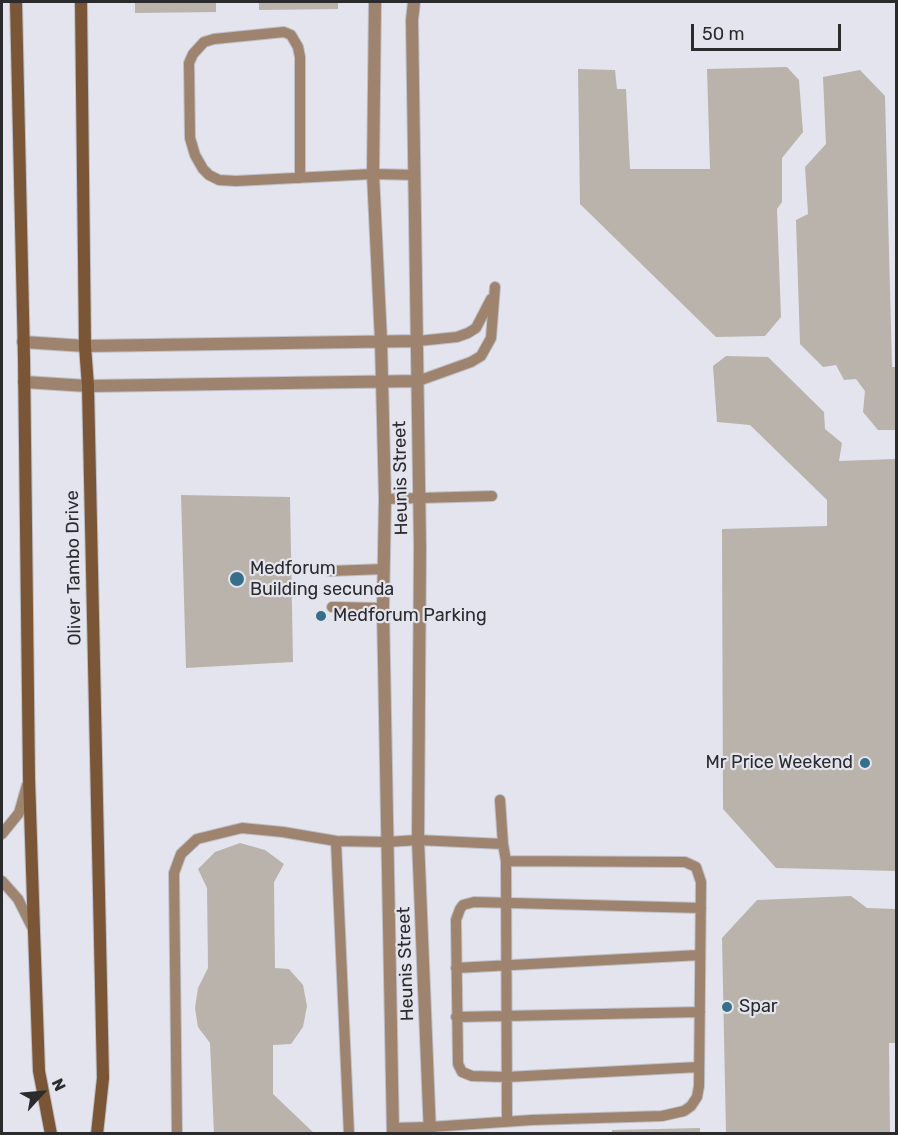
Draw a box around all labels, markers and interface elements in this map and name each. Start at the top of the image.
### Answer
scale bar [694,12,844,50]
text: 50 m [702,23,745,45]
street label: Heunis Street [389,420,413,536]
street label: Oliver Tambo Drive [62,490,86,646]
place label: Medforum Building secunda [250,558,394,600]
marker: Medforum Building secunda [228,570,246,588]
place label: Medforum Parking [333,605,487,627]
marker: Medforum Parking [314,609,328,623]
place label: Mr Price Weekend [706,752,853,774]
marker: Mr Price Weekend [858,756,872,770]
street label: Heunis Street [393,906,419,1022]
place label: Spar [739,996,778,1018]
marker: Spar [720,1000,734,1014]
north arrow [12,1063,72,1123]
text: N [48,1076,70,1094]

